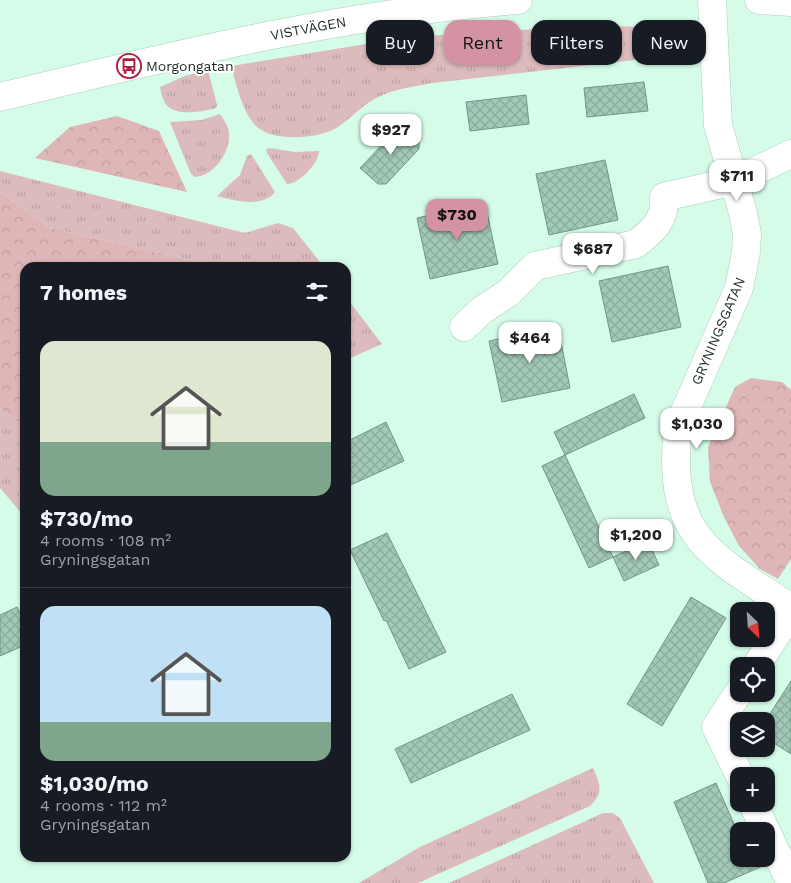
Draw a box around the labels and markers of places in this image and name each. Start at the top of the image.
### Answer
bus stop icon: Morgongatan [116,53,142,79]
place label: Morgongatan [146,58,234,74]
pin: $927 [361,114,421,156]
pin: $711 [707,160,767,202]
pin: $730 [427,198,487,241]
pin: $687 [563,232,623,275]
pin: $464 [500,322,560,364]
pin: $1,030 [656,408,738,450]
pin: $1,200 [595,518,677,561]

